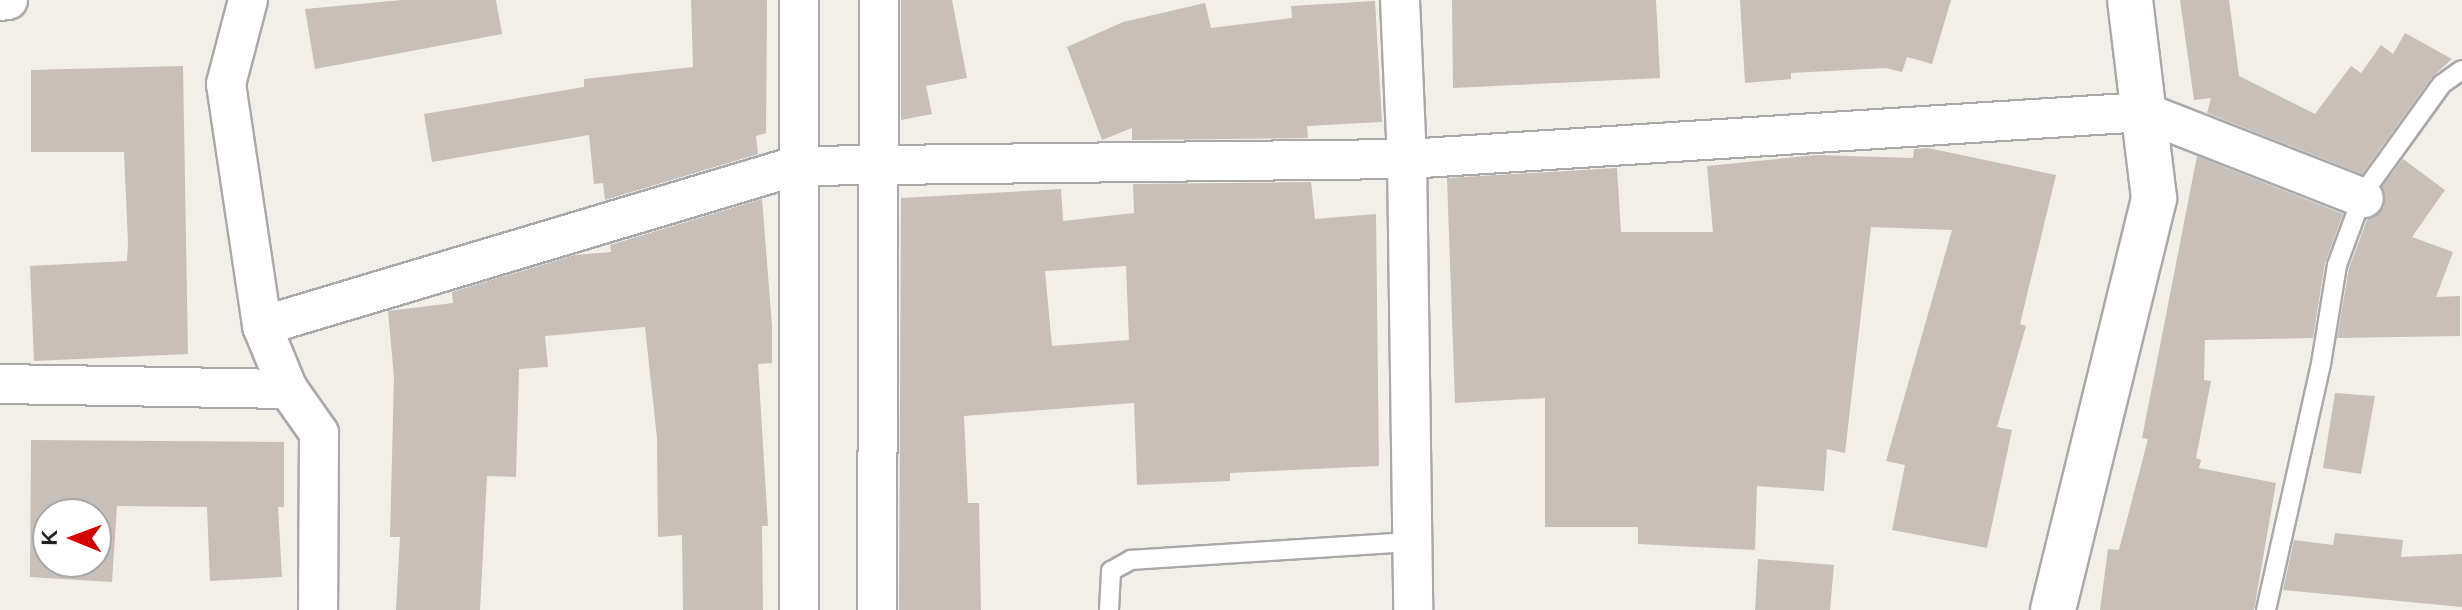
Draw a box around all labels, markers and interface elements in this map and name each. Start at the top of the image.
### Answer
north arrow [32,498,112,578]
text: K [37,529,62,546]

